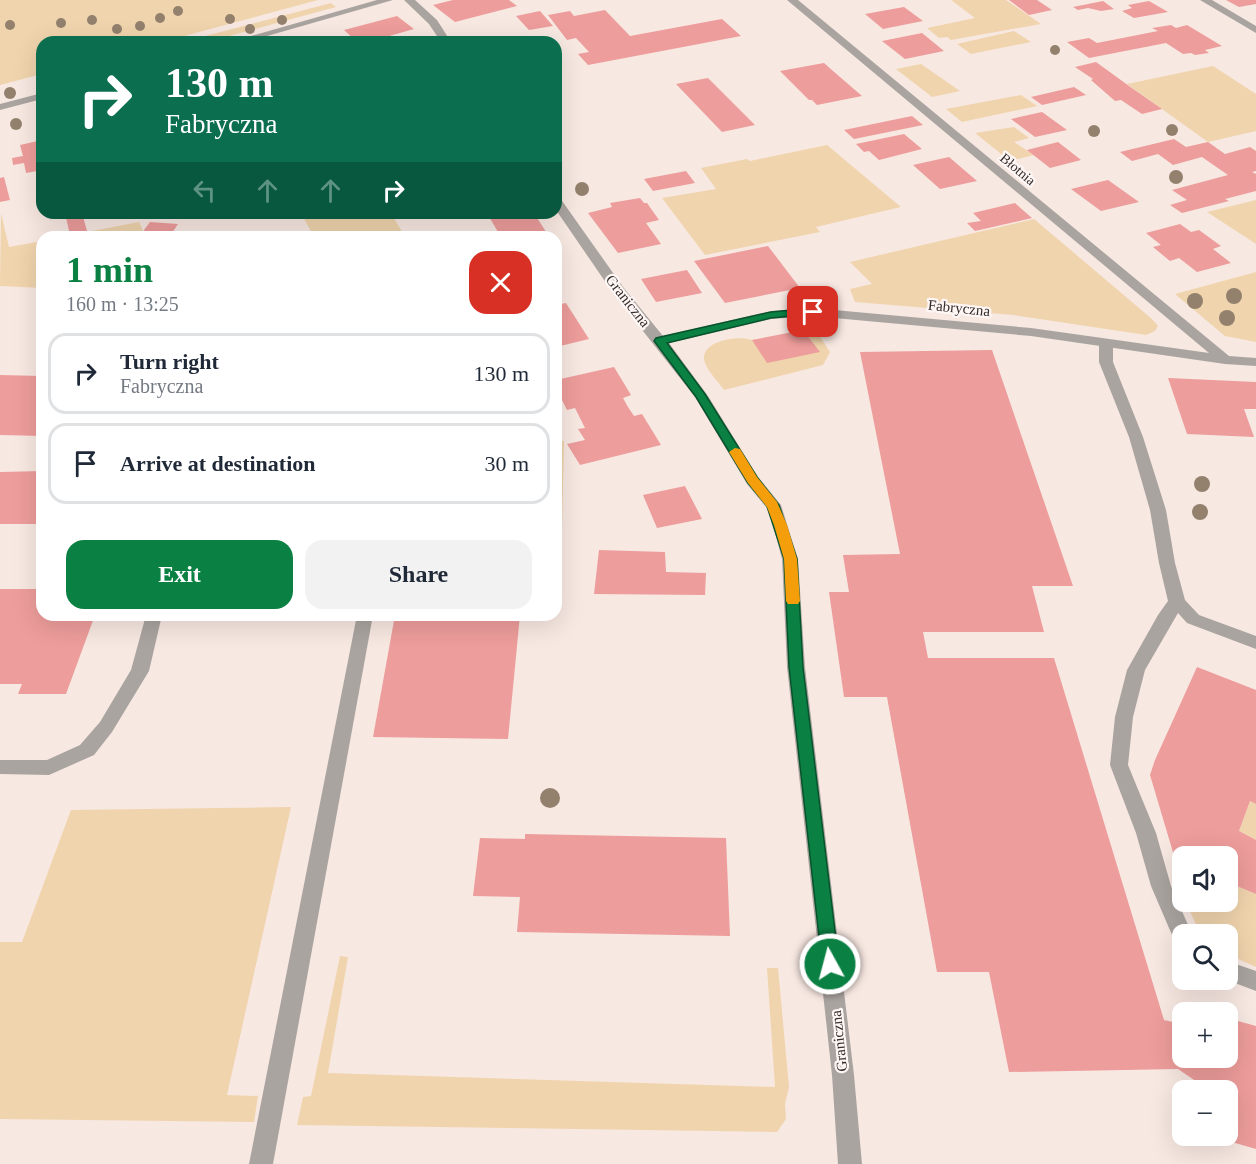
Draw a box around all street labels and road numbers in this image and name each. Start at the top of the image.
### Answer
street label: Błotnia [997,150,1039,189]
street label: Graniczna [603,272,653,330]
street label: Fabryczna [927,297,991,319]
street label: Graniczna [828,1009,850,1072]

